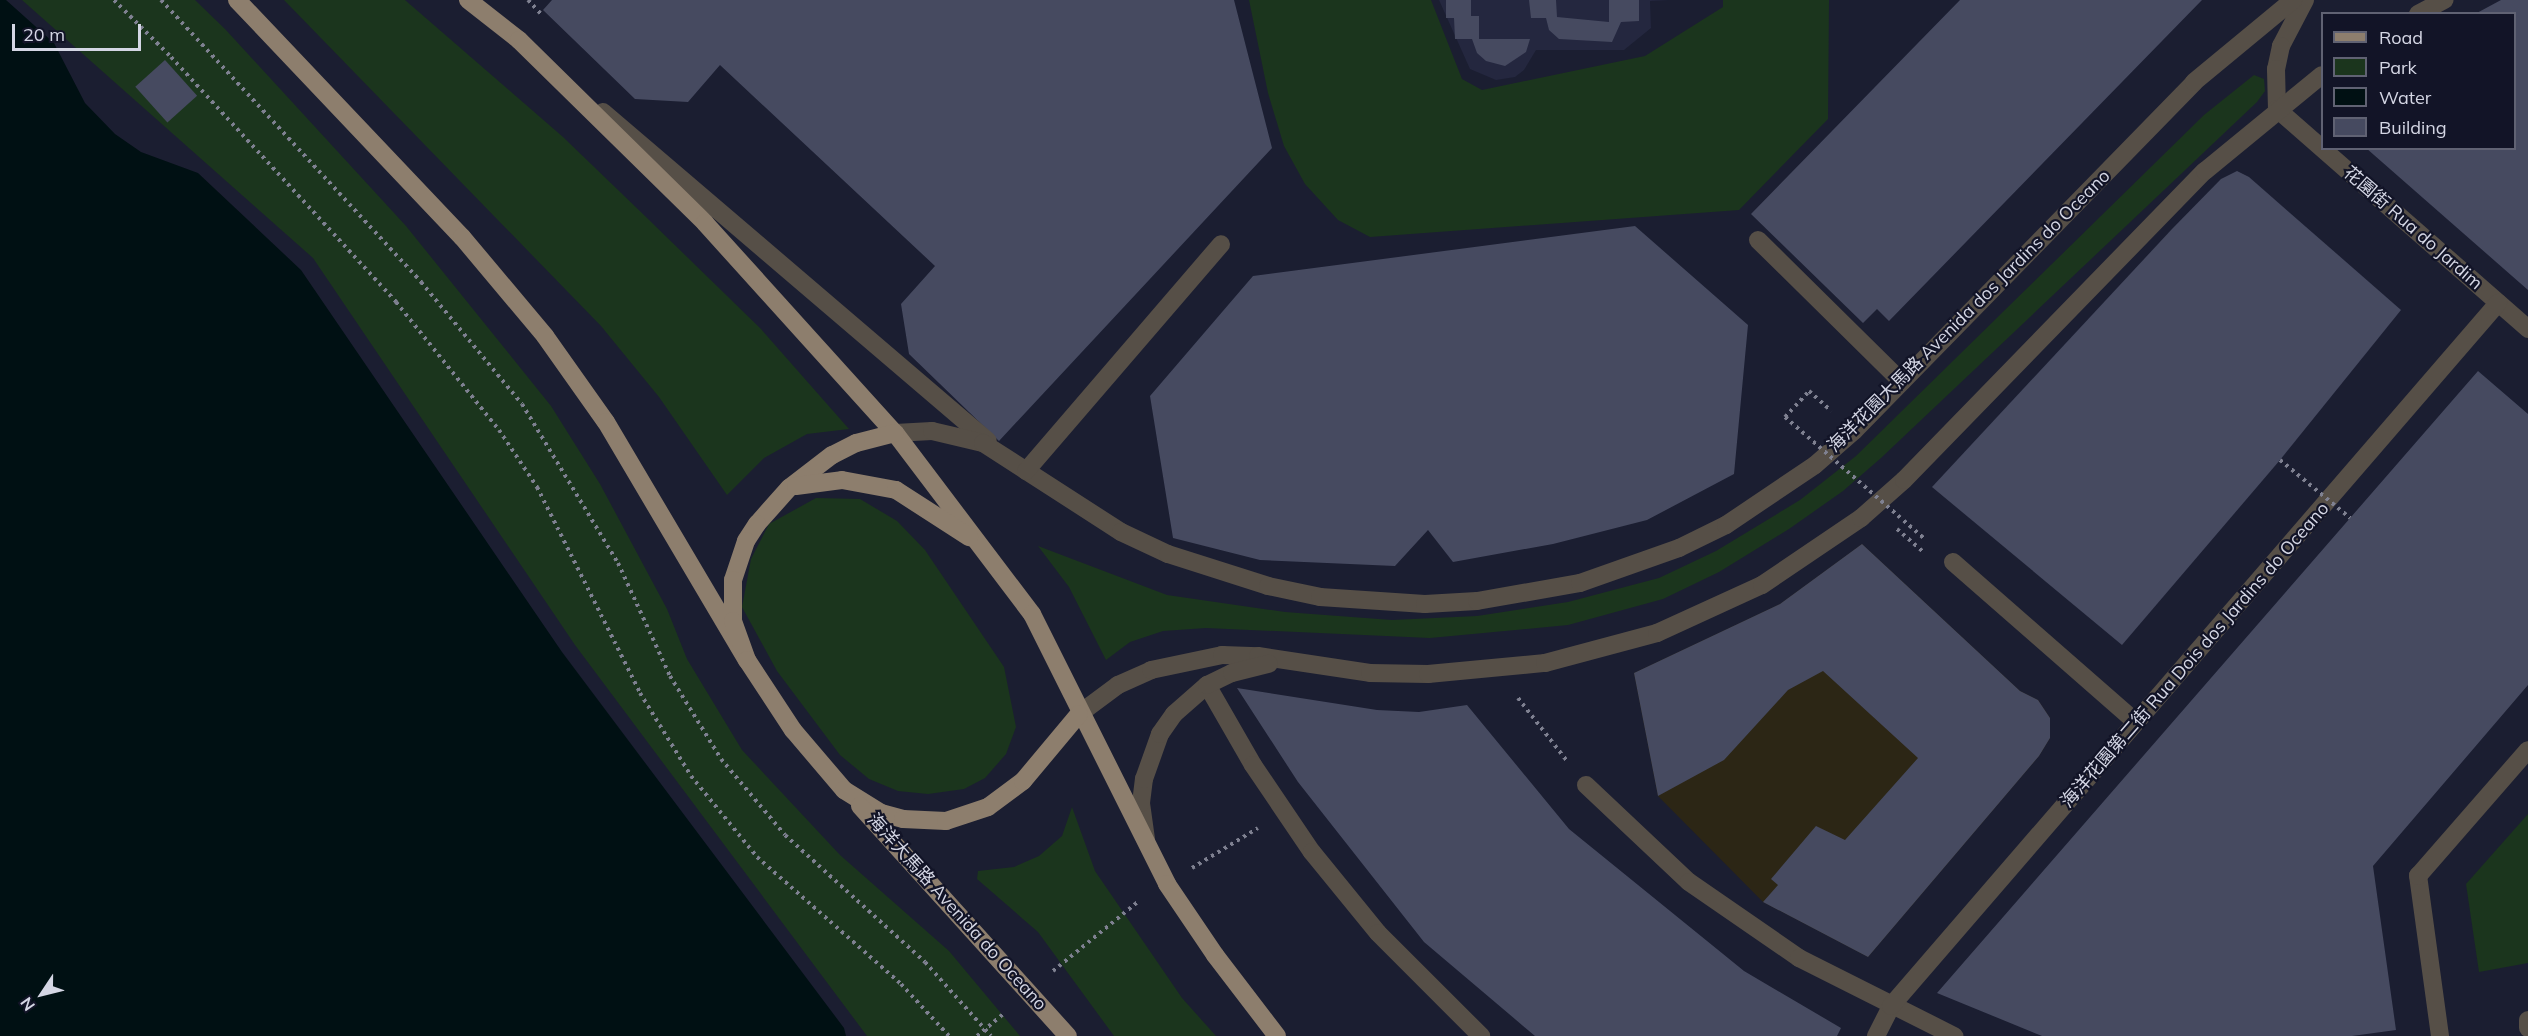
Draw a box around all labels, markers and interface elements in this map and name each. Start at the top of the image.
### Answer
scale bar [15,12,144,50]
legend [2321,12,2516,150]
text: 20 m [23,23,65,46]
text: Road [2379,26,2423,49]
text: Park [2379,56,2417,79]
text: Water [2379,86,2431,109]
text: Building [2379,116,2447,139]
street label: 花園街 Rua do Jardim [2339,162,2487,294]
street label: 海洋花園大馬路 Avenida dos Jardins do Oceano [1823,165,2115,457]
street label: 海洋花園第二街 Rua Dois dos Jardins do Oceano [2056,498,2334,812]
street label: 海洋大馬路 Avenida do Oceano [863,809,1051,1015]
north arrow [12,964,72,1024]
text: N [16,994,39,1015]

